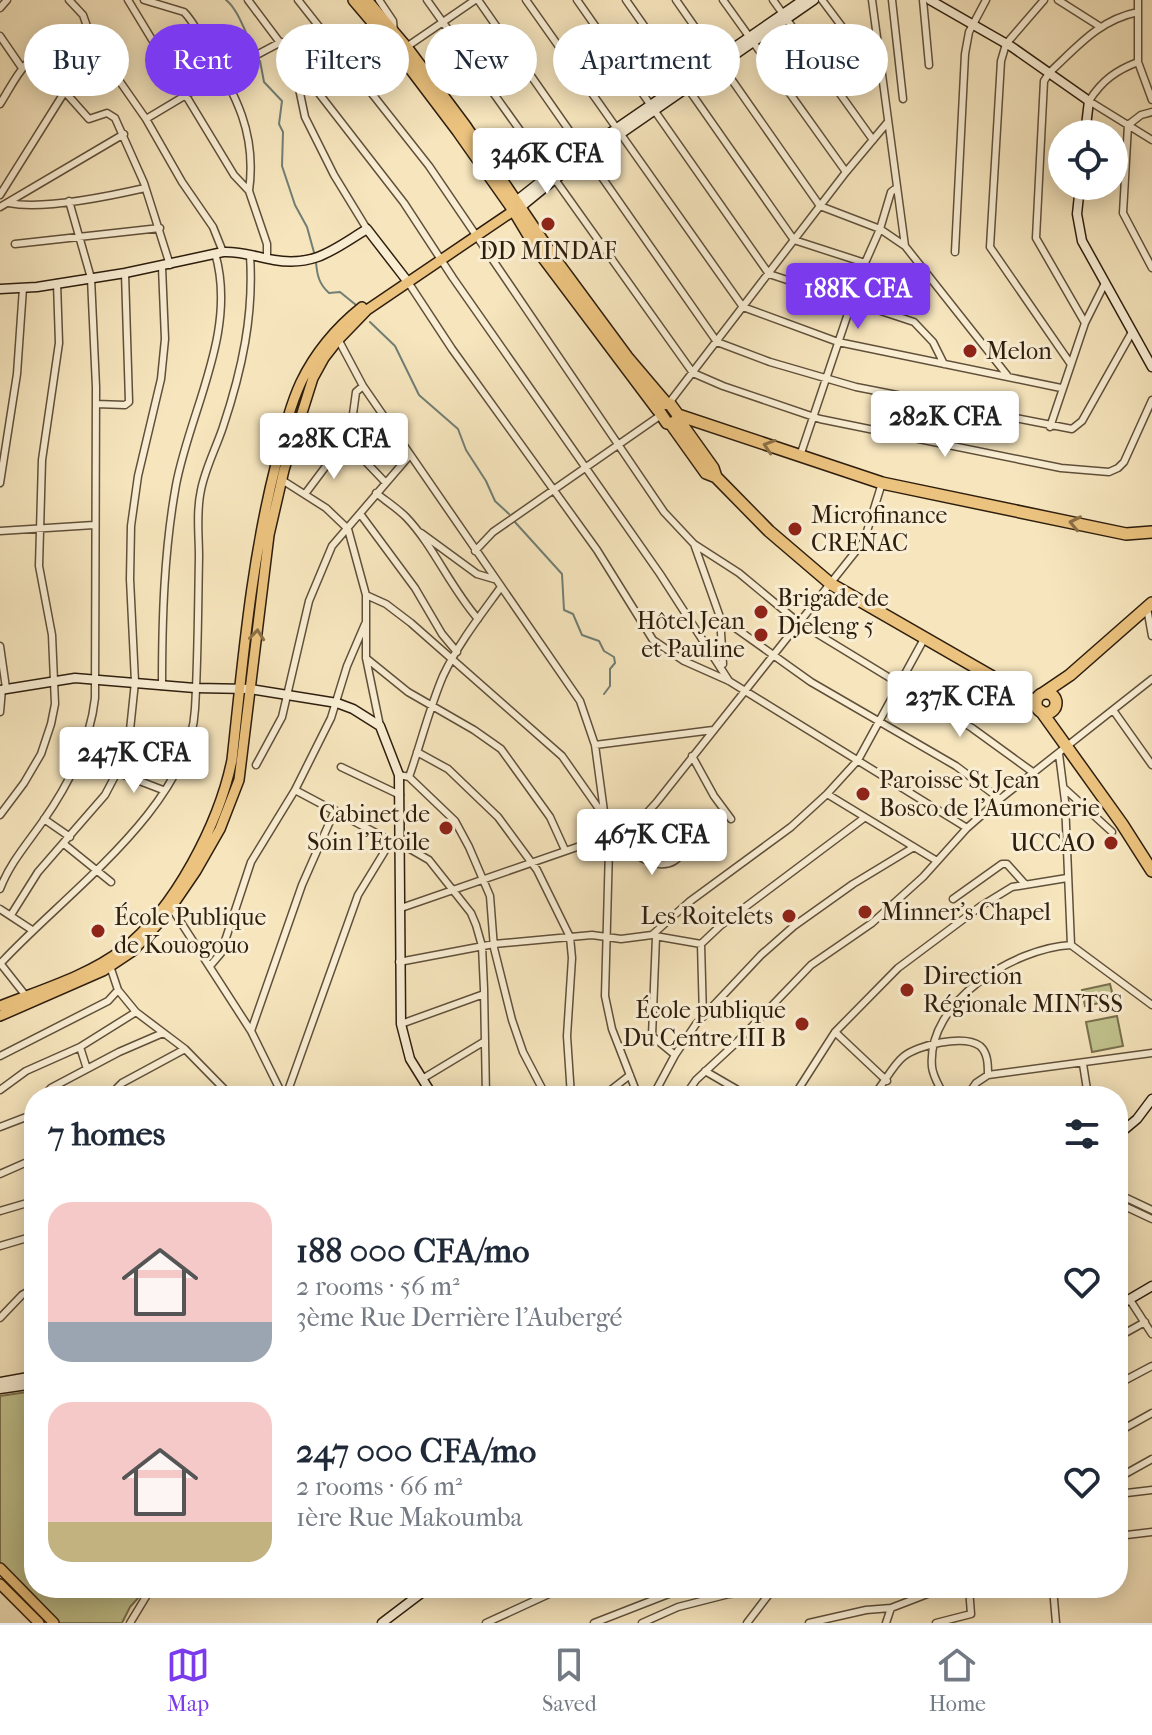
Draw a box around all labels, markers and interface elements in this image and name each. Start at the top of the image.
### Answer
chip: Buy [24,24,129,96]
chip: Rent [145,24,260,96]
chip: Filters [276,24,409,96]
chip: New [425,24,537,96]
chip: Apartment [553,24,740,96]
chip: House [756,24,888,96]
map controls [1048,120,1128,200]
button: locate [1048,120,1128,200]
pin: 346K CFA [464,128,630,196]
text: 346K CFA [491,138,603,169]
marker: DD MINDAF [539,215,557,233]
place label: DD MINDAF [479,237,617,265]
pin: 188K CFA [775,263,941,331]
text: 188K CFA [804,273,912,304]
place label: Melon [986,337,1052,365]
marker: Melon [961,342,979,360]
pin: 282K CFA [862,391,1028,459]
text: 282K CFA [889,401,1001,432]
pin: 228K CFA [251,413,417,481]
text: 228K CFA [278,423,390,454]
one-way arrow [763,439,777,455]
place label: Microfinance CRENAC [811,501,948,557]
one-way arrow [1069,515,1083,532]
marker: Microfinance CRENAC [786,520,804,538]
place label: Brigade de Djeleng 5 [777,584,889,640]
marker: Brigade de Djeleng 5 [752,603,770,621]
place label: Hôtel Jean et Pauline [637,607,745,663]
marker: Hôtel Jean et Pauline [752,626,770,644]
one-way arrow [248,628,265,641]
pin: 237K CFA [877,671,1043,739]
text: 237K CFA [906,681,1014,712]
pin: 247K CFA [51,727,217,795]
text: 247K CFA [78,737,190,768]
place label: Paroisse St Jean Bosco de l'Aumonerie [879,766,1100,822]
marker: Paroisse St Jean Bosco de l'Aumonerie [854,785,872,803]
place label: Cabinet de Soin l'Etoile [307,800,430,856]
pin: 467K CFA [569,809,735,877]
marker: Cabinet de Soin l'Etoile [437,819,455,837]
text: 467K CFA [595,819,709,850]
place label: UCCAO [1010,829,1095,857]
marker: UCCAO [1102,834,1120,852]
place label: Minner's Chapel [881,898,1051,926]
place label: École Publique de Kouogouo [114,902,266,959]
place label: Les Roitelets [640,902,773,930]
marker: Minner's Chapel [856,903,874,921]
marker: Les Roitelets [780,907,798,925]
marker: École Publique de Kouogouo [89,922,107,940]
place label: Direction Régionale MINTSS [923,962,1123,1018]
marker: Direction Régionale MINTSS [898,981,916,999]
place label: École publique Du Centre III B [623,995,786,1052]
marker: École publique Du Centre III B [793,1015,811,1033]
icon: filters [1060,1112,1104,1156]
text: 7 homes [48,1114,165,1154]
text: 188 000 CFA/mo [296,1231,529,1271]
icon: home [112,1234,208,1330]
icon: heart [1060,1260,1104,1304]
text: 2 rooms · 56 m² [296,1271,460,1302]
text: 3ème Rue Derrière l'Aubergé [296,1302,622,1333]
text: 247 000 CFA/mo [296,1431,536,1471]
icon: home [112,1434,208,1530]
icon: heart [1060,1460,1104,1504]
text: 2 rooms · 66 m² [296,1471,462,1502]
text: 1ère Rue Makoumba [296,1502,523,1533]
tab: Map [166,1643,210,1717]
tab: Saved [542,1643,597,1717]
tab: Home [929,1643,986,1717]

